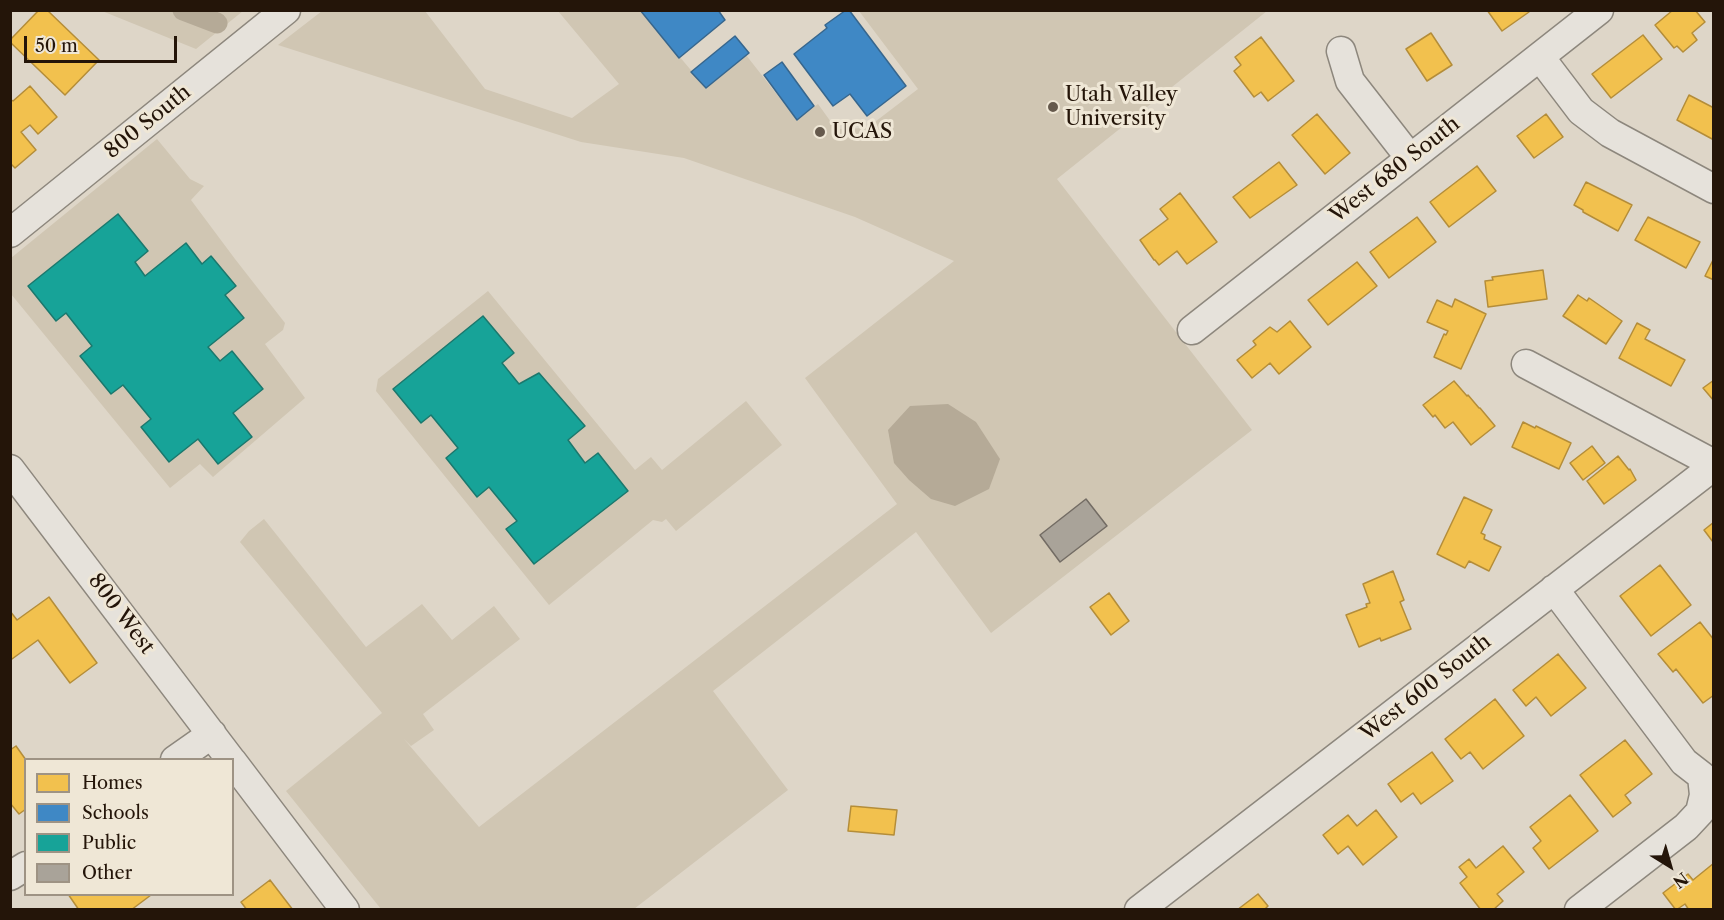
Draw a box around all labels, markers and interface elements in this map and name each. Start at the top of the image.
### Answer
scale bar [27,24,180,62]
text: 50 m [35,35,78,57]
street label: 800 South [100,80,196,164]
place label: Utah Valley University [1065,82,1178,132]
marker: Utah Valley University [1046,100,1060,114]
street label: West 680 South [1325,112,1465,228]
place label: UCAS [832,119,892,145]
marker: UCAS [813,125,827,139]
street label: 800 West [83,569,159,659]
street label: West 600 South [1356,629,1496,747]
legend [24,758,234,896]
text: Homes [82,772,143,794]
text: Schools [82,802,149,824]
text: Public [82,832,136,854]
north arrow [1640,836,1700,896]
text: Other [82,862,132,884]
text: N [1669,868,1692,893]

